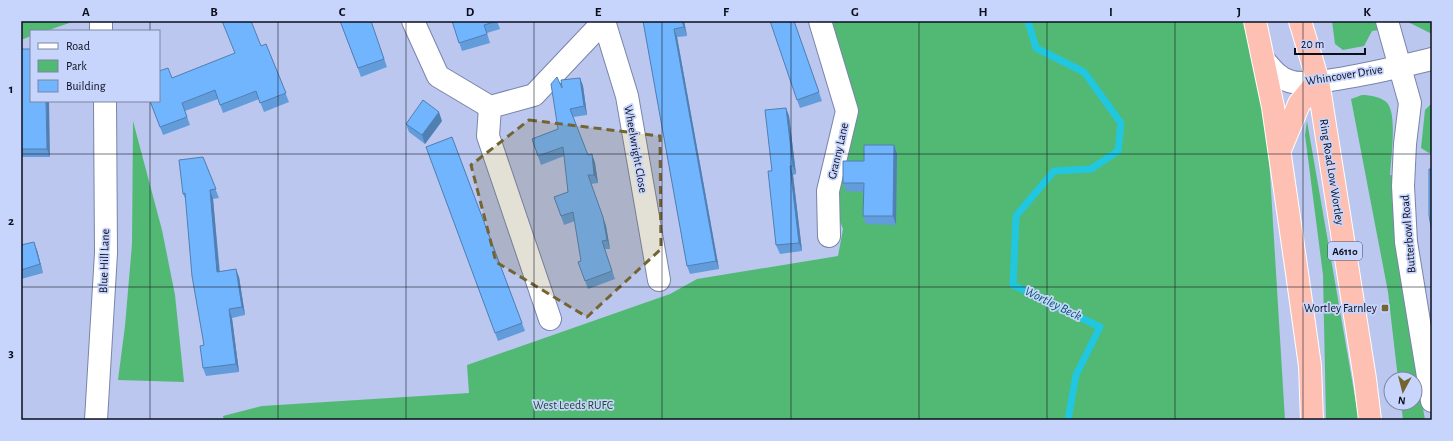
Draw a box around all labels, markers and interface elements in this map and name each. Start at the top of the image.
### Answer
text: A [82,6,90,19]
text: B [210,6,218,19]
text: C [339,6,346,19]
text: D [466,6,475,19]
text: E [595,6,602,19]
text: F [723,6,730,19]
text: G [851,6,859,19]
text: H [978,6,988,19]
text: I [1109,6,1113,19]
text: J [1237,6,1241,19]
text: K [1363,6,1371,19]
legend [30,30,160,102]
scale bar [1295,30,1365,56]
text: 20 m [1301,38,1324,50]
text: Road [66,40,90,52]
text: Park [66,60,87,72]
street label: Whincover Drive [1305,63,1383,87]
text: Building [66,80,106,92]
text: 1 [9,83,13,96]
street label: Wheelwright Close [622,104,650,194]
street label: Ring Road Low Wortley [1317,118,1346,226]
street label: Granny Lane [826,122,851,181]
street label: Butterbowl Road [1399,194,1417,274]
text: 2 [8,215,14,228]
street label: Blue Hill Lane [97,229,111,293]
road number: A6110 [1328,242,1362,260]
water label: Wortley Beck [1023,285,1083,323]
place label: Wortley Farnley [1304,302,1377,315]
marker: Wortley Farnley [1380,303,1390,313]
text: 3 [8,347,14,360]
north arrow [1383,371,1423,411]
text: N [1397,395,1406,406]
park label: West Leeds RUFC [533,399,613,411]

